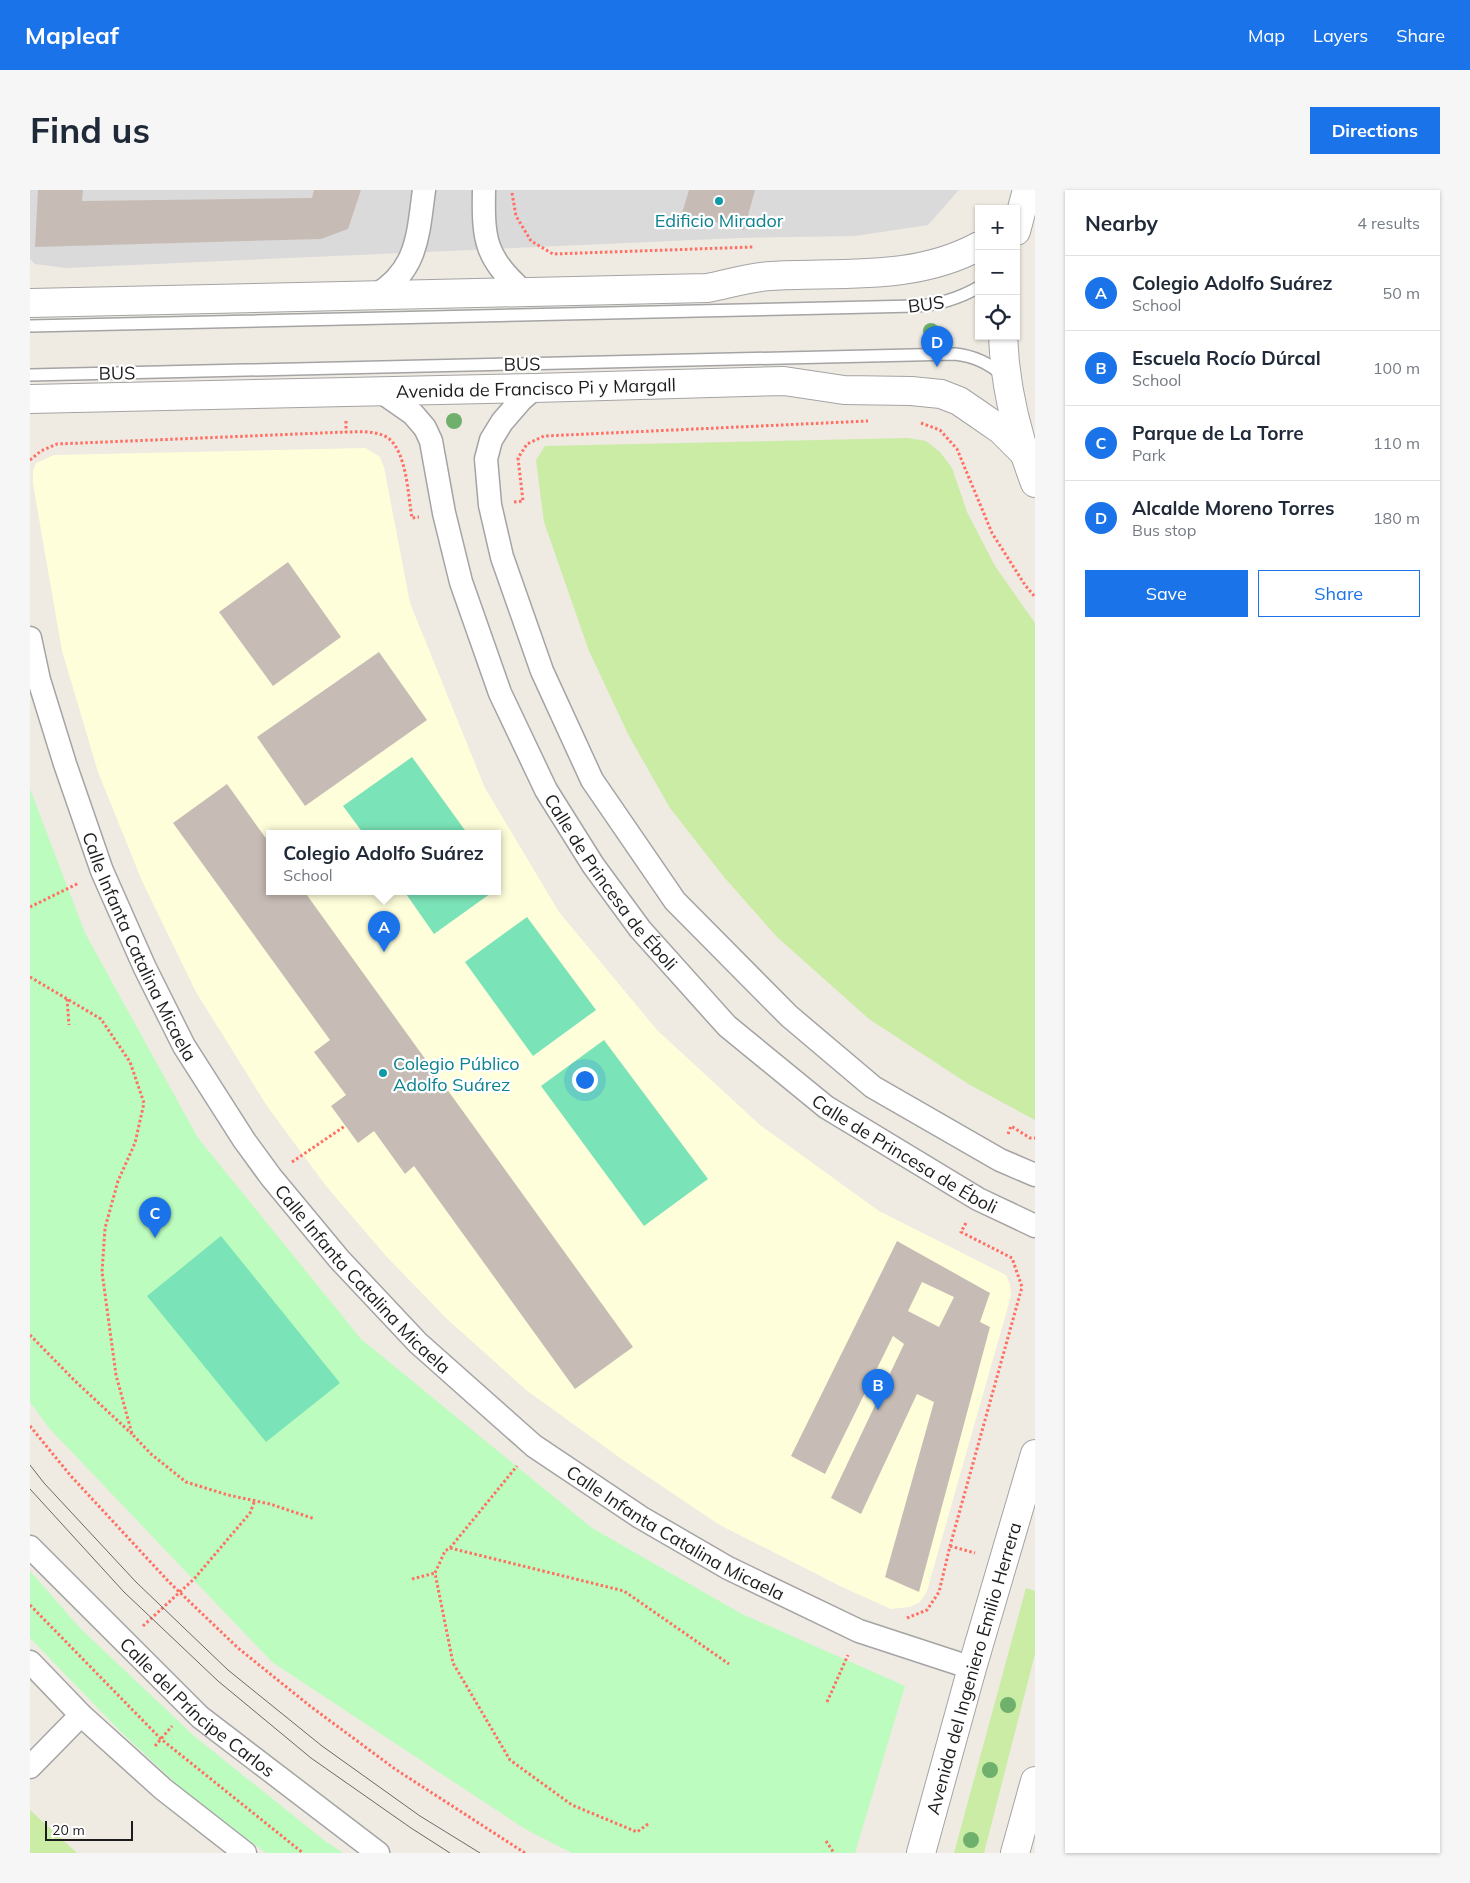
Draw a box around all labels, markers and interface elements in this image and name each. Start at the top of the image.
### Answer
text: Mapleaf [25,20,119,50]
text: Map [1248,24,1285,47]
text: Layers [1313,24,1368,47]
text: Share [1396,24,1445,47]
button: Directions [1310,107,1440,154]
text: Find us [30,108,150,152]
marker: Edificio Mirador [713,195,725,207]
map controls [975,205,1020,340]
button: + [975,205,1020,250]
place label: Edificio Mirador [655,209,784,232]
text: Nearby [1085,210,1158,236]
text: 4 results [1357,213,1420,233]
button: − [975,250,1020,295]
text: Colegio Adolfo Suárez [1132,271,1333,295]
text: A [1095,283,1107,303]
text: 50 m [1383,283,1420,303]
street label: BUS [906,290,946,318]
button: locate [975,295,1020,340]
text: School [1132,295,1181,315]
pin: D [921,326,953,367]
text: Escuela Rocío Dúrcal [1132,346,1321,370]
street label: BUS [503,352,541,376]
text: B [1095,358,1107,378]
text: 100 m [1373,358,1420,378]
street label: BUS [98,361,136,385]
text: School [1132,370,1181,390]
street label: Avenida de Francisco Pi y Margall [396,373,676,403]
text: Parque de La Torre [1132,421,1304,445]
text: C [1096,433,1106,453]
text: 110 m [1373,433,1420,453]
text: Park [1132,445,1166,465]
text: Alcalde Moreno Torres [1132,496,1335,520]
text: D [1095,508,1107,528]
text: 180 m [1373,508,1420,528]
text: Bus stop [1132,520,1196,540]
button: Save [1085,570,1248,617]
button: Share [1258,570,1420,617]
street label: Calle de Princesa de Éboli [540,789,683,975]
street label: Calle Infanta Catalina Micaela [78,829,202,1065]
popup [266,830,501,895]
text: Colegio Adolfo Suárez [283,841,484,865]
text: School [283,865,333,885]
pin: A [368,911,400,952]
place label: Colegio Público Adolfo Suárez [393,1052,520,1096]
marker: Colegio Público Adolfo Suárez [377,1067,389,1079]
your location [572,1067,598,1093]
street label: Calle de Princesa de Éboli [807,1089,1001,1218]
street label: Calle Infanta Catalina Micaela [270,1179,456,1378]
pin: C [139,1197,171,1238]
pin: B [862,1369,894,1410]
street label: Calle Infanta Catalina Micaela [562,1460,789,1605]
street label: Avenida del Ingeniero Emilio Herrera [921,1519,1026,1817]
street label: Calle del Príncipe Carlos [115,1632,280,1782]
scale bar [45,1818,132,1841]
text: 20 m [52,1821,85,1839]

